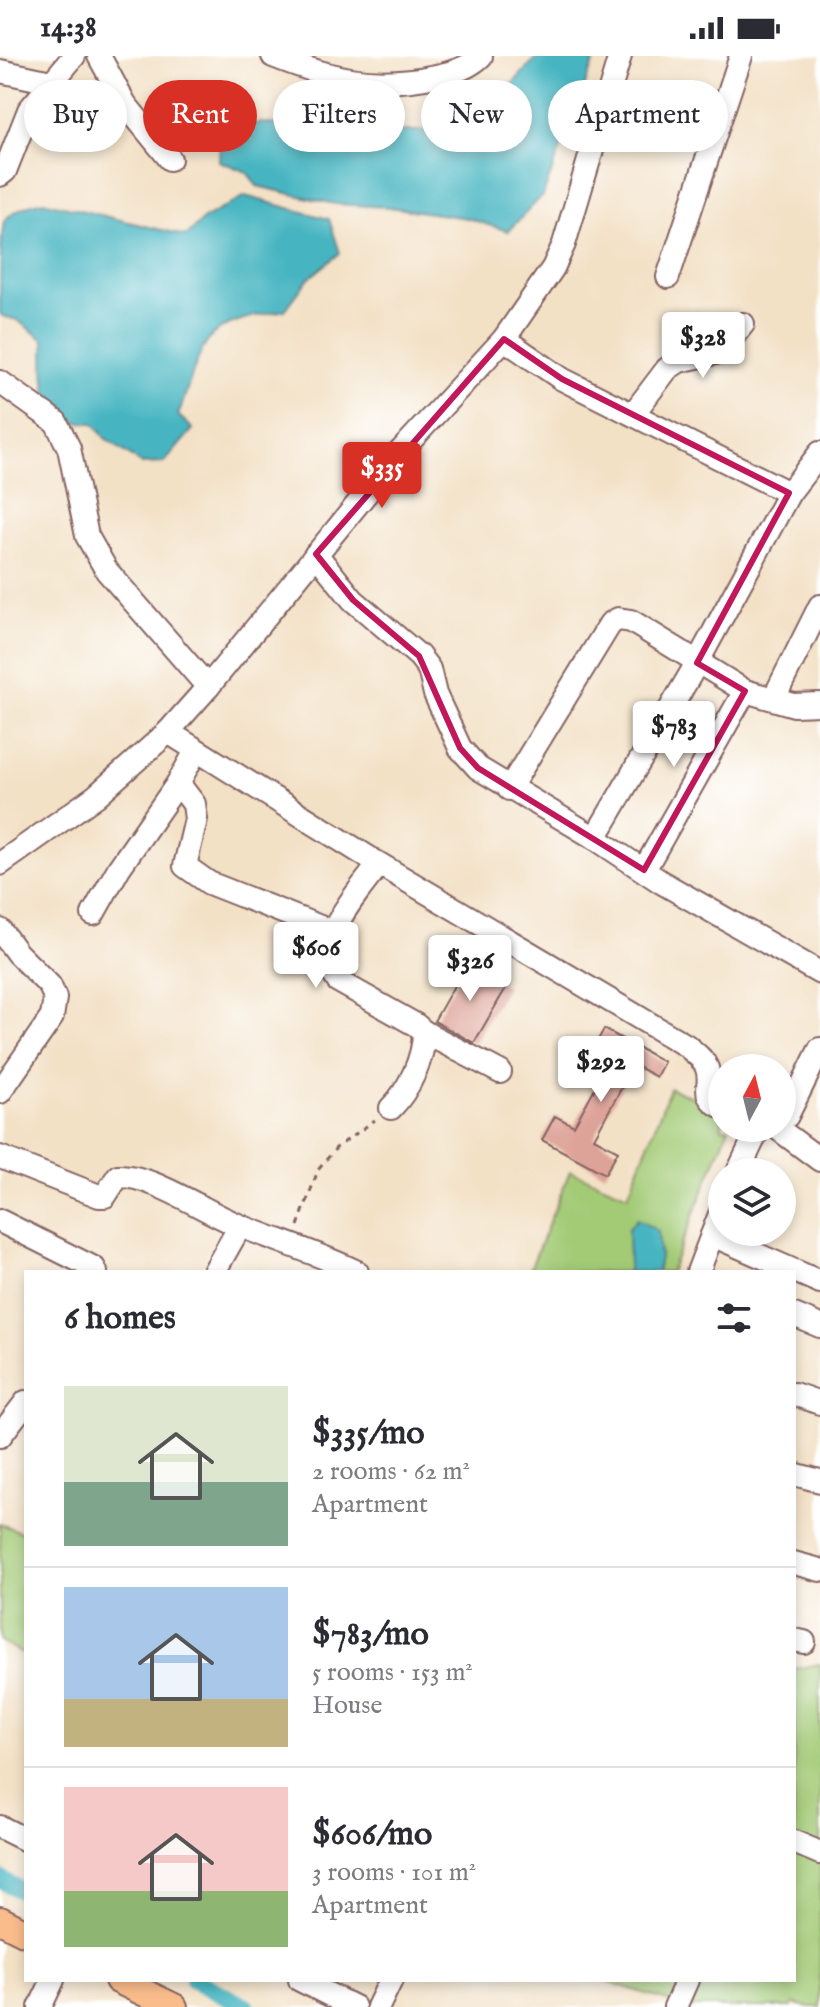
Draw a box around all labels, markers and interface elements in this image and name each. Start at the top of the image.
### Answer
text: 14:38 [40,9,97,47]
chip: Buy [24,80,127,152]
chip: Rent [143,80,257,152]
chip: Filters [273,80,405,152]
chip: New [421,80,532,152]
chip: Apartment [548,80,728,152]
pin: $328 [656,312,750,380]
text: $328 [680,321,726,354]
pin: $335 [335,442,429,510]
text: $335 [360,451,404,484]
pin: $783 [627,701,721,769]
text: $783 [651,710,697,743]
pin: $606 [269,922,363,990]
text: $606 [291,931,341,964]
pin: $326 [423,935,517,1003]
text: $326 [446,944,494,977]
pin: $292 [554,1036,648,1104]
text: $292 [576,1045,626,1078]
north arrow [708,1054,796,1142]
map controls [708,1054,796,1246]
button: layers [708,1158,796,1246]
icon: filters [712,1296,756,1340]
text: 6 homes [64,1297,176,1340]
text: $335/mo [312,1412,425,1455]
icon: home [128,1418,224,1514]
text: 2 rooms · 62 m² [312,1455,470,1488]
text: Apartment [312,1488,428,1521]
text: $783/mo [312,1613,429,1656]
icon: home [128,1619,224,1715]
text: 5 rooms · 153 m² [312,1656,473,1689]
text: House [312,1689,382,1722]
text: $606/mo [312,1813,432,1856]
icon: home [128,1819,224,1915]
text: 3 rooms · 101 m² [312,1856,476,1889]
text: Apartment [312,1889,428,1922]

